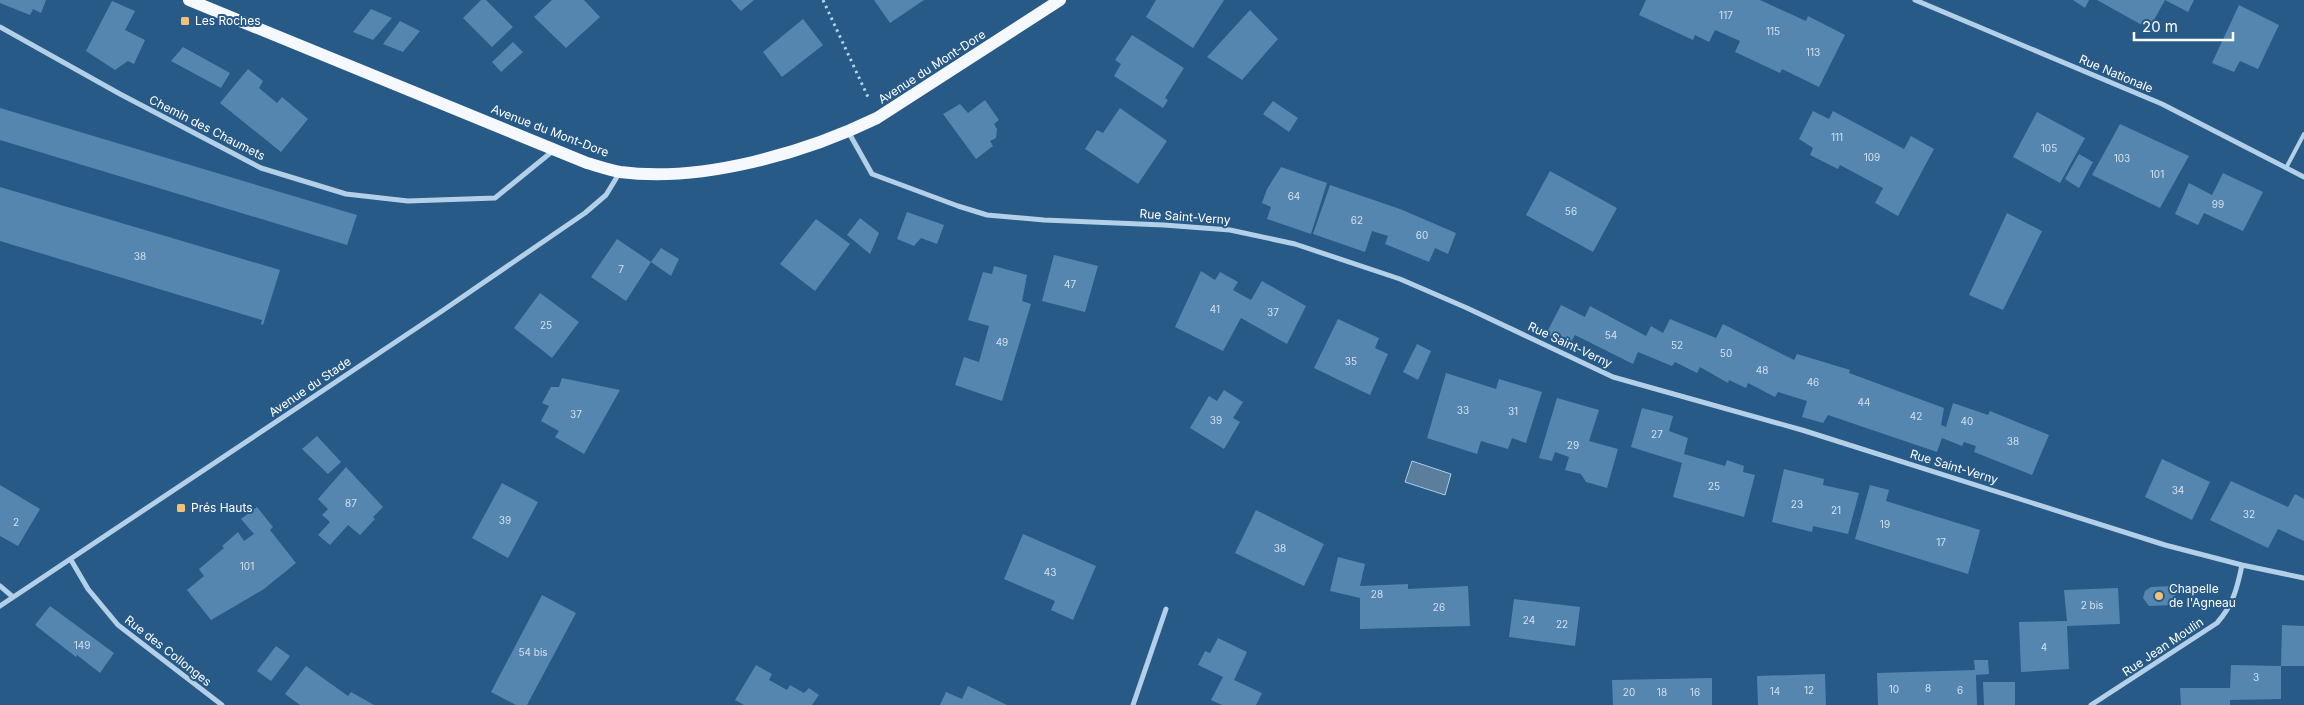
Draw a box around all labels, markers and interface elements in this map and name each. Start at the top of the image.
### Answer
house number: 117 [1719,9,1733,21]
scale bar [2134,10,2233,42]
place label: Les Roches [195,13,261,28]
marker: Les Roches [179,15,191,27]
text: 20 m [2142,17,2178,36]
house number: 115 [1766,25,1780,37]
street label: Avenue du Mont-Dore [875,26,988,107]
house number: 113 [1806,46,1820,58]
street label: Rue Nationale [2077,51,2155,96]
street label: Chemin des Chaumets [147,92,268,163]
street label: Avenue du Mont-Dore [489,101,611,160]
house number: 111 [1831,131,1843,143]
house number: 105 [2041,142,2057,154]
house number: 109 [1864,151,1880,163]
house number: 103 [2114,152,2130,164]
house number: 101 [2150,168,2164,180]
house number: 64 [1288,190,1300,202]
house number: 99 [2212,198,2224,210]
house number: 56 [1565,205,1577,217]
street label: Rue Saint-Verny [1139,206,1231,227]
house number: 62 [1351,214,1363,226]
house number: 60 [1416,229,1428,241]
house number: 38 [134,250,146,262]
house number: 7 [618,263,624,275]
house number: 47 [1064,278,1076,290]
house number: 41 [1210,303,1220,315]
house number: 37 [1267,306,1279,318]
street label: Rue Saint-Verny [1526,318,1615,371]
house number: 25 [540,319,552,331]
house number: 54 [1605,329,1617,341]
house number: 49 [996,336,1008,348]
house number: 52 [1671,339,1683,351]
house number: 50 [1720,347,1732,359]
street label: Avenue du Stade [266,353,354,420]
house number: 35 [1345,355,1357,367]
house number: 48 [1756,364,1768,376]
house number: 46 [1807,376,1819,388]
house number: 44 [1858,396,1870,408]
house number: 33 [1457,404,1469,416]
house number: 31 [1508,405,1518,417]
house number: 37 [570,408,582,420]
house number: 42 [1910,410,1922,422]
house number: 39 [1210,414,1222,426]
house number: 40 [1961,415,1973,427]
house number: 27 [1651,428,1663,440]
house number: 38 [2007,435,2019,447]
house number: 29 [1567,439,1579,451]
street label: Rue Saint-Verny [1908,446,2000,487]
house number: 25 [1708,480,1720,492]
house number: 34 [2172,484,2184,496]
house number: 87 [345,497,357,509]
house number: 23 [1791,498,1803,510]
place label: Prés Hauts [191,500,253,515]
marker: Prés Hauts [175,502,187,514]
house number: 21 [1831,504,1841,516]
house number: 32 [2243,508,2255,520]
house number: 39 [499,514,511,526]
house number: 2 [13,516,19,528]
house number: 19 [1880,518,1890,530]
house number: 17 [1936,536,1946,548]
house number: 38 [1274,542,1286,554]
house number: 101 [240,560,254,572]
house number: 43 [1044,566,1056,578]
place label: Chapelle de l'Agneau [2169,581,2236,610]
house number: 28 [1371,588,1383,600]
marker: Chapelle de l'Agneau [2153,590,2165,602]
house number: 2 bis [2081,599,2103,611]
house number: 26 [1433,601,1445,613]
street label: Rue des Collonges [122,612,215,689]
house number: 24 [1523,614,1535,626]
street label: Rue Jean Moulin [2119,614,2206,679]
house number: 22 [1556,618,1568,630]
house number: 149 [74,639,90,651]
house number: 4 [2041,641,2047,653]
house number: 54 bis [518,646,548,658]
house number: 3 [2253,671,2259,683]
house number: 8 [1925,682,1931,694]
house number: 10 [1889,683,1899,695]
house number: 12 [1804,684,1814,696]
house number: 6 [1957,684,1963,696]
house number: 14 [1770,685,1780,697]
house number: 20 [1623,686,1635,698]
house number: 18 [1657,686,1667,698]
house number: 16 [1690,686,1700,698]

